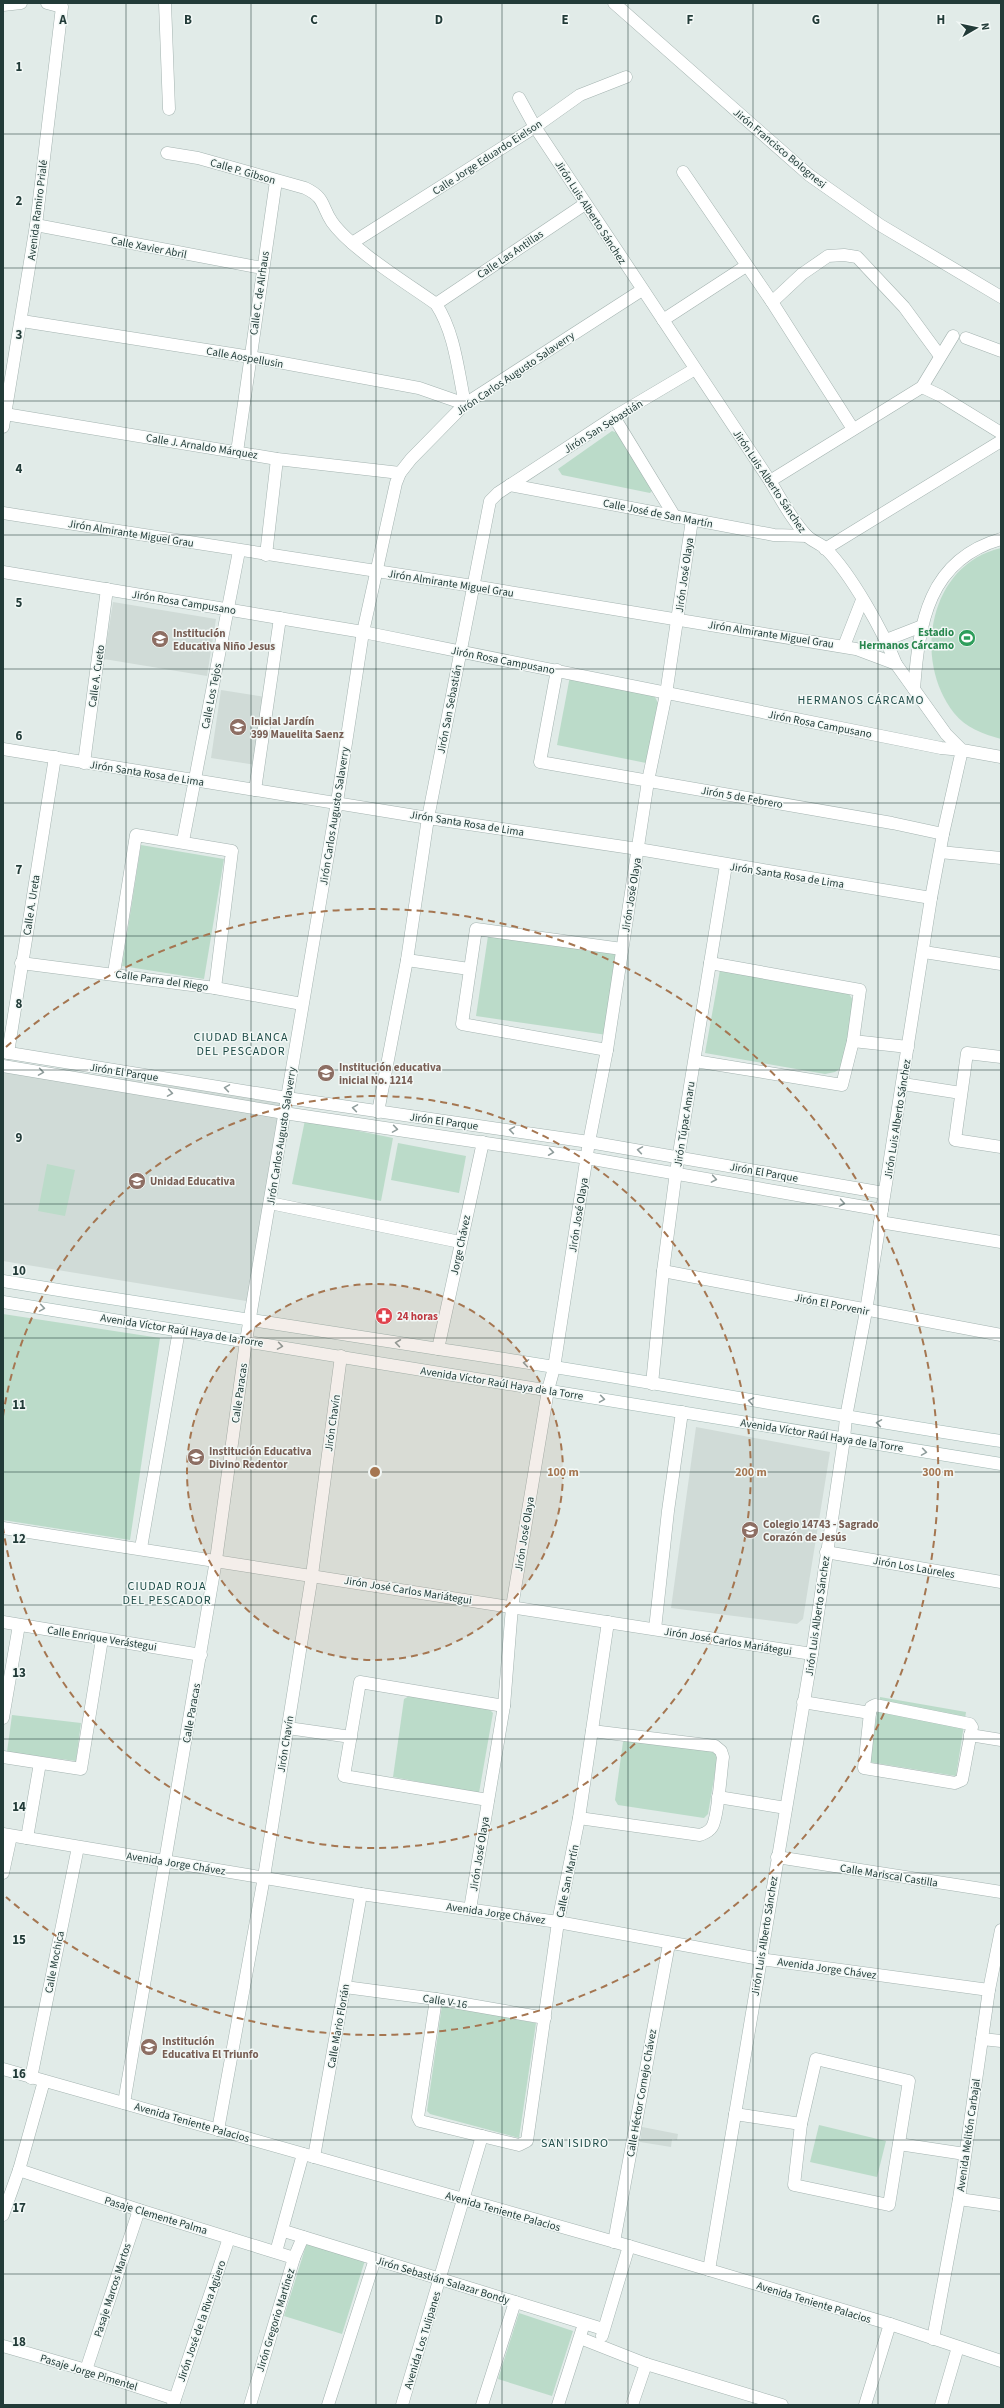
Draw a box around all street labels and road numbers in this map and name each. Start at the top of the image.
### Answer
street label: Jirón Francisco Bolognesi [730,105,829,192]
street label: Calle Jorge Eduardo Eielson [430,116,545,198]
street label: Calle P. Gibson [209,155,277,188]
street label: Jirón Luis Alberto Sánchez [551,157,630,267]
street label: Avenida Ramiro Prialé [24,158,51,261]
street label: Calle Las Antillas [474,226,547,282]
street label: Calle Xavier Abril [110,233,188,262]
street label: Calle C. de Alrhaus [246,250,273,336]
street label: Jirón Carlos Augusto Salaverry [453,328,577,419]
street label: Calle Aospellusin [205,343,285,372]
street label: Jirón San Sebastián [561,396,646,457]
street label: Jirón Luis Alberto Sánchez [730,427,810,536]
street label: Calle J. Arnaldo Márquez [145,430,259,463]
street label: Calle José de San Martín [602,495,714,532]
street label: Jirón Almirante Miguel Grau [67,516,195,551]
street label: Jirón José Olaya [672,537,697,613]
street label: Jirón Almirante Miguel Grau [387,566,515,601]
street label: Jirón Rosa Campusano [131,587,237,618]
street label: Jirón Almirante Miguel Grau [707,617,835,652]
street label: Jirón Rosa Campusano [450,643,556,678]
street label: Calle A. Cueto [85,644,108,708]
street label: Calle Los Tejos [198,661,225,730]
street label: Jirón San Sebastián [433,663,466,755]
street label: Jirón Rosa Campusano [767,707,873,742]
street label: Jirón Carlos Augusto Salaverry [316,746,353,886]
street label: Jirón Santa Rosa de Lima [89,757,205,790]
street label: Jirón 5 de Febrero [700,783,784,812]
street label: Jirón Santa Rosa de Lima [409,807,525,840]
street label: Jirón José Olaya [618,857,645,934]
street label: Jirón Santa Rosa de Lima [729,859,845,892]
street label: Calle A. Ureta [19,874,44,936]
street label: Calle Parra del Riego [114,967,209,994]
street label: Jirón Luis Alberto Sánchez [881,1058,914,1180]
street label: Jirón El Parque [89,1060,160,1085]
street label: Jirón Carlos Augusto Salaverry [263,1066,300,1206]
street label: Jirón Túpac Amaru [670,1080,699,1168]
street label: Jirón El Parque [409,1109,480,1134]
street label: Jirón El Parque [729,1159,800,1186]
street label: Jirón José Olaya [565,1177,592,1254]
street label: Jorge Chávez [447,1213,474,1277]
street label: Jirón El Porvenir [793,1290,871,1319]
street label: Avenida Víctor Raúl Haya de la Torre [99,1310,265,1351]
street label: Calle Paracas [228,1362,251,1424]
street label: Avenida Víctor Raúl Haya de la Torre [419,1363,585,1404]
street label: Jirón Chavín [321,1394,344,1453]
street label: Avenida Víctor Raúl Haya de la Torre [739,1415,905,1456]
street label: Jirón José Olaya [511,1496,538,1573]
street label: Jirón Los Laureles [872,1553,956,1582]
street label: Jirón Luis Alberto Sánchez [802,1555,833,1677]
street label: Jirón José Carlos Mariátegui [343,1573,473,1608]
street label: Calle Enrique Verástegui [46,1622,158,1655]
street label: Jirón José Carlos Mariátegui [663,1624,793,1659]
street label: Calle Paracas [179,1682,204,1744]
street label: Jirón Chavín [274,1714,297,1774]
street label: Jirón José Olaya [466,1816,493,1893]
street label: Calle San Martín [552,1843,583,1919]
street label: Avenida Jorge Chávez [125,1848,227,1879]
street label: Calle Mariscal Castilla [839,1860,939,1891]
street label: Jirón Luis Alberto Sánchez [748,1875,781,1997]
street label: Avenida Jorge Chávez [445,1899,547,1928]
street label: Calle Mochica [41,1930,68,1995]
street label: Avenida Jorge Chávez [776,1954,878,1983]
street label: Calle Mario Florián [324,1983,353,2070]
street label: Calle V-16 [422,1991,469,2012]
street label: Calle Héctor Cornejo Chávez [623,2028,660,2158]
street label: Avenida Melitón Carbajal [953,2077,984,2193]
street label: Avenida Teniente Palacios [133,2099,251,2146]
street label: Avenida Teniente Palacios [444,2188,562,2235]
street label: Pasaje Clemente Palma [103,2193,209,2238]
street label: Pasaje Marcos Martos [90,2241,135,2339]
street label: Jirón Sebastián Salazar Bondy [374,2253,511,2308]
street label: Jirón José de la Riva Agüero [174,2258,229,2384]
street label: Jirón Gregorio Martínez [253,2266,298,2374]
street label: Avenida Teniente Palacios [755,2278,873,2327]
street label: Avenida Los Tulipanes [400,2289,445,2391]
street label: Pasaje Jorge Pimentel [38,2351,140,2394]

